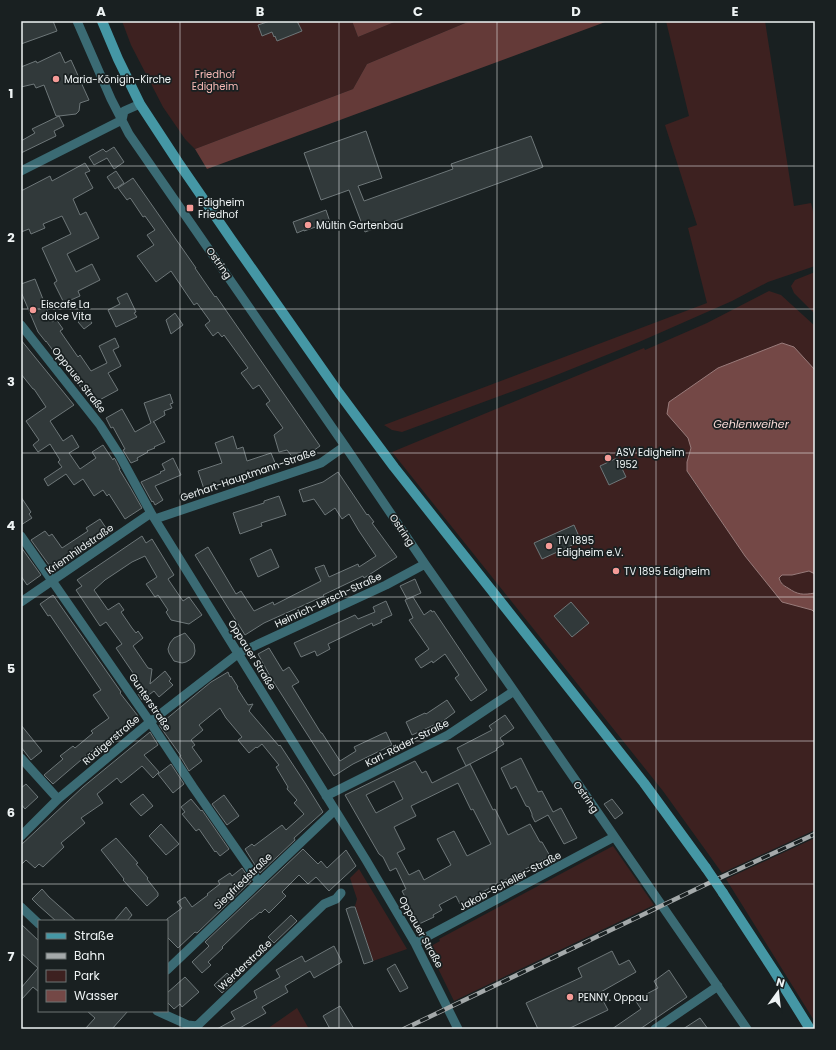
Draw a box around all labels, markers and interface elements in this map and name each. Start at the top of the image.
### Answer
text: A [96,2,106,21]
text: B [256,2,265,21]
text: C [413,2,423,21]
text: D [571,2,581,21]
text: E [731,2,739,21]
park label: Friedhof Edigheim [192,67,238,94]
place label: Maria-Königin-Kirche [64,72,171,87]
marker: Maria-Königin-Kirche [51,74,61,84]
text: 1 [9,84,13,103]
place label: Edigheim Friedhof [198,195,244,222]
marker: Edigheim Friedhof [185,203,195,213]
place label: Mültin Gartenbau [316,218,403,233]
marker: Mültin Gartenbau [303,220,313,230]
text: 2 [7,228,15,247]
street label: Ostring [203,244,235,282]
place label: Eiscafe La dolce Vita [41,297,91,324]
marker: Eiscafe La dolce Vita [28,305,38,315]
street label: Oppauer Straße [48,344,110,416]
text: 3 [7,372,15,391]
water label: Gehlenweiher [713,416,790,432]
street label: Gerhart-Hauptmann-Straße [178,445,318,505]
place label: ASV Edigheim 1952 [616,445,685,472]
marker: ASV Edigheim 1952 [603,453,613,463]
street label: Ostring [386,511,418,549]
text: 4 [7,516,16,535]
street label: Kriemhildstraße [43,520,117,578]
place label: TV 1895 Edigheim e.V. [557,533,623,560]
marker: TV 1895 Edigheim e.V. [544,541,554,551]
place label: TV 1895 Edigheim [624,564,710,579]
marker: TV 1895 Edigheim [611,566,621,576]
street label: Heinrich-Lersch-Straße [272,569,384,631]
street label: Oppauer Straße [224,617,280,693]
text: 5 [7,659,15,678]
street label: Gunterstraße [125,670,175,734]
street label: Rüdigerstraße [79,712,143,768]
street label: Karl-Räder-Straße [362,715,452,771]
street label: Ostring [570,778,602,816]
text: 6 [7,803,15,822]
street label: Jakob-Scheller-Straße [456,848,564,914]
street label: Siegfriedstraße [210,849,276,913]
street label: Oppauer Straße [395,893,447,971]
legend [38,920,168,1012]
text: Straße [74,927,114,944]
street label: Werderstraße [215,936,275,994]
text: 7 [8,947,15,966]
text: Bahn [74,947,105,964]
text: Park [74,967,101,984]
north arrow [758,972,798,1012]
text: N [775,974,787,991]
text: Wasser [74,987,119,1004]
place label: PENNY. Oppau [578,990,648,1005]
marker: PENNY. Oppau [565,992,575,1002]

